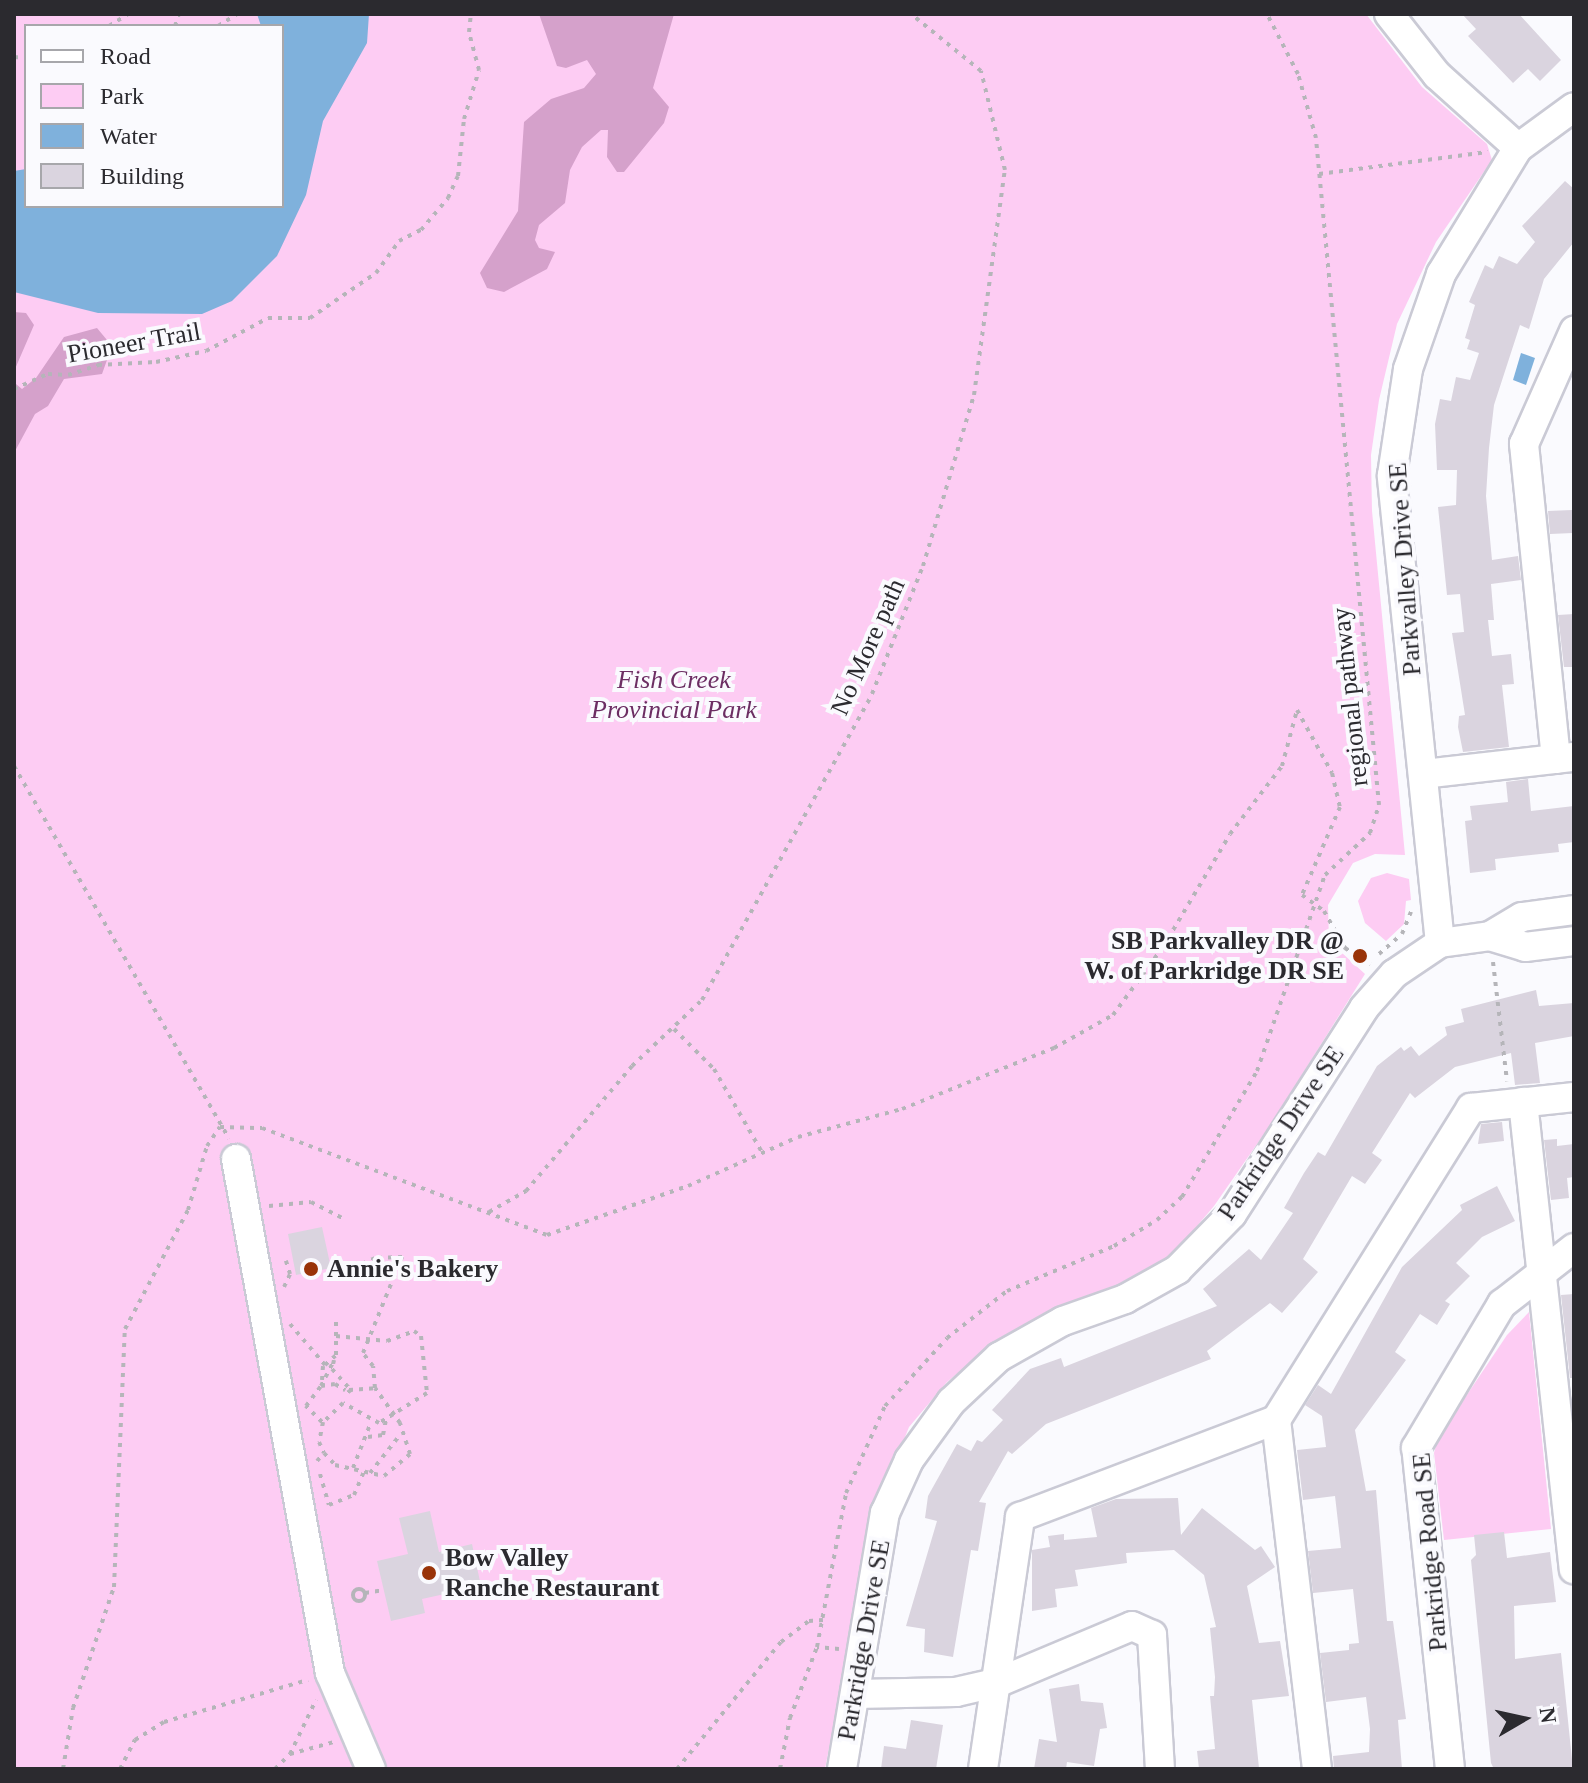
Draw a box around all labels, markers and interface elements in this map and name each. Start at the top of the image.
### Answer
legend [24,24,284,208]
text: Road [100,43,151,69]
text: Park [100,83,144,109]
text: Water [100,123,157,149]
text: Building [100,163,184,189]
street label: Pioneer Trail [65,316,203,370]
street label: Parkvalley Drive SE [1382,461,1428,677]
street label: No More path [824,574,912,720]
street label: regional pathway [1325,606,1375,788]
park label: Fish Creek Provincial Park [591,664,757,726]
place label: SB Parkvalley DR @ W. of Parkridge DR SE [1084,925,1344,986]
marker: SB Parkvalley DR @ W. of Parkridge DR SE [1351,947,1369,965]
street label: Parkridge Drive SE [1211,1040,1351,1226]
place label: Annie's Bakery [327,1253,498,1285]
marker: Annie's Bakery [302,1260,320,1278]
street label: Parkridge Road SE [1406,1451,1454,1653]
street label: Parkridge Drive SE [831,1537,897,1743]
place label: Bow Valley Ranche Restaurant [445,1542,659,1604]
marker: Bow Valley Ranche Restaurant [420,1564,438,1582]
north arrow [1484,1679,1564,1759]
text: N [1535,1705,1562,1725]

